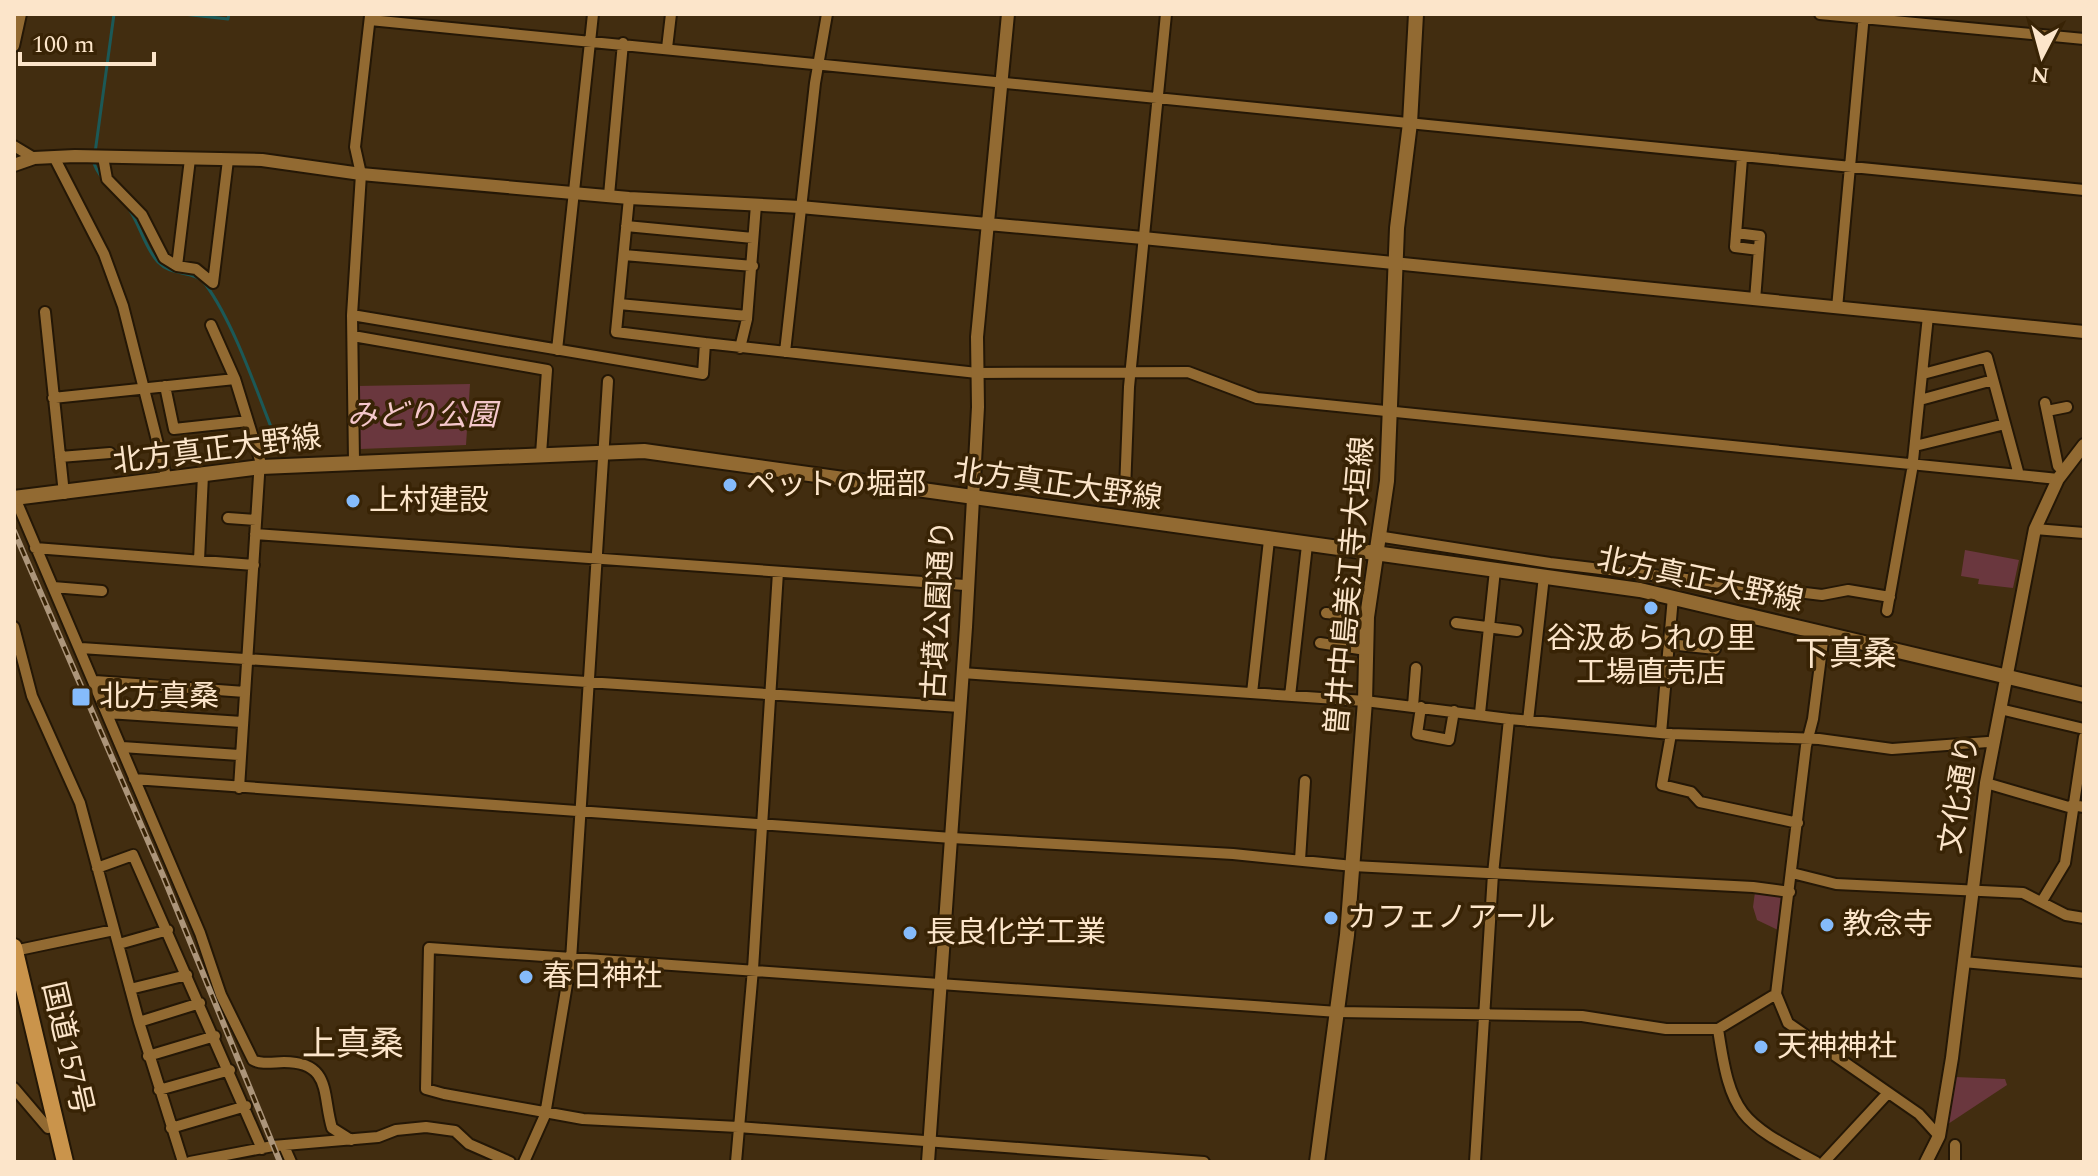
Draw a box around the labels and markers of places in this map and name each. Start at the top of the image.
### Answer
place label: ペットの堀部 [746,462,926,508]
marker: ペットの堀部 [721,476,739,494]
place label: 上村建設 [369,478,489,524]
marker: 上村建設 [344,492,362,510]
marker: 谷汲あられの里 工場直売店 [1642,599,1660,617]
place label: 谷汲あられの里 工場直売店 [1546,616,1756,696]
place label: 北方真桑 [99,674,219,720]
marker: 北方真桑 [70,686,92,708]
place label: カフェノアール [1347,895,1555,941]
place label: 教念寺 [1843,902,1933,948]
marker: カフェノアール [1322,909,1340,927]
place label: 長良化学工業 [926,910,1106,956]
marker: 教念寺 [1818,916,1836,934]
marker: 長良化学工業 [901,924,919,942]
place label: 春日神社 [542,954,662,1000]
marker: 春日神社 [517,968,535,986]
place label: 天神神社 [1777,1024,1897,1070]
marker: 天神神社 [1752,1038,1770,1056]

